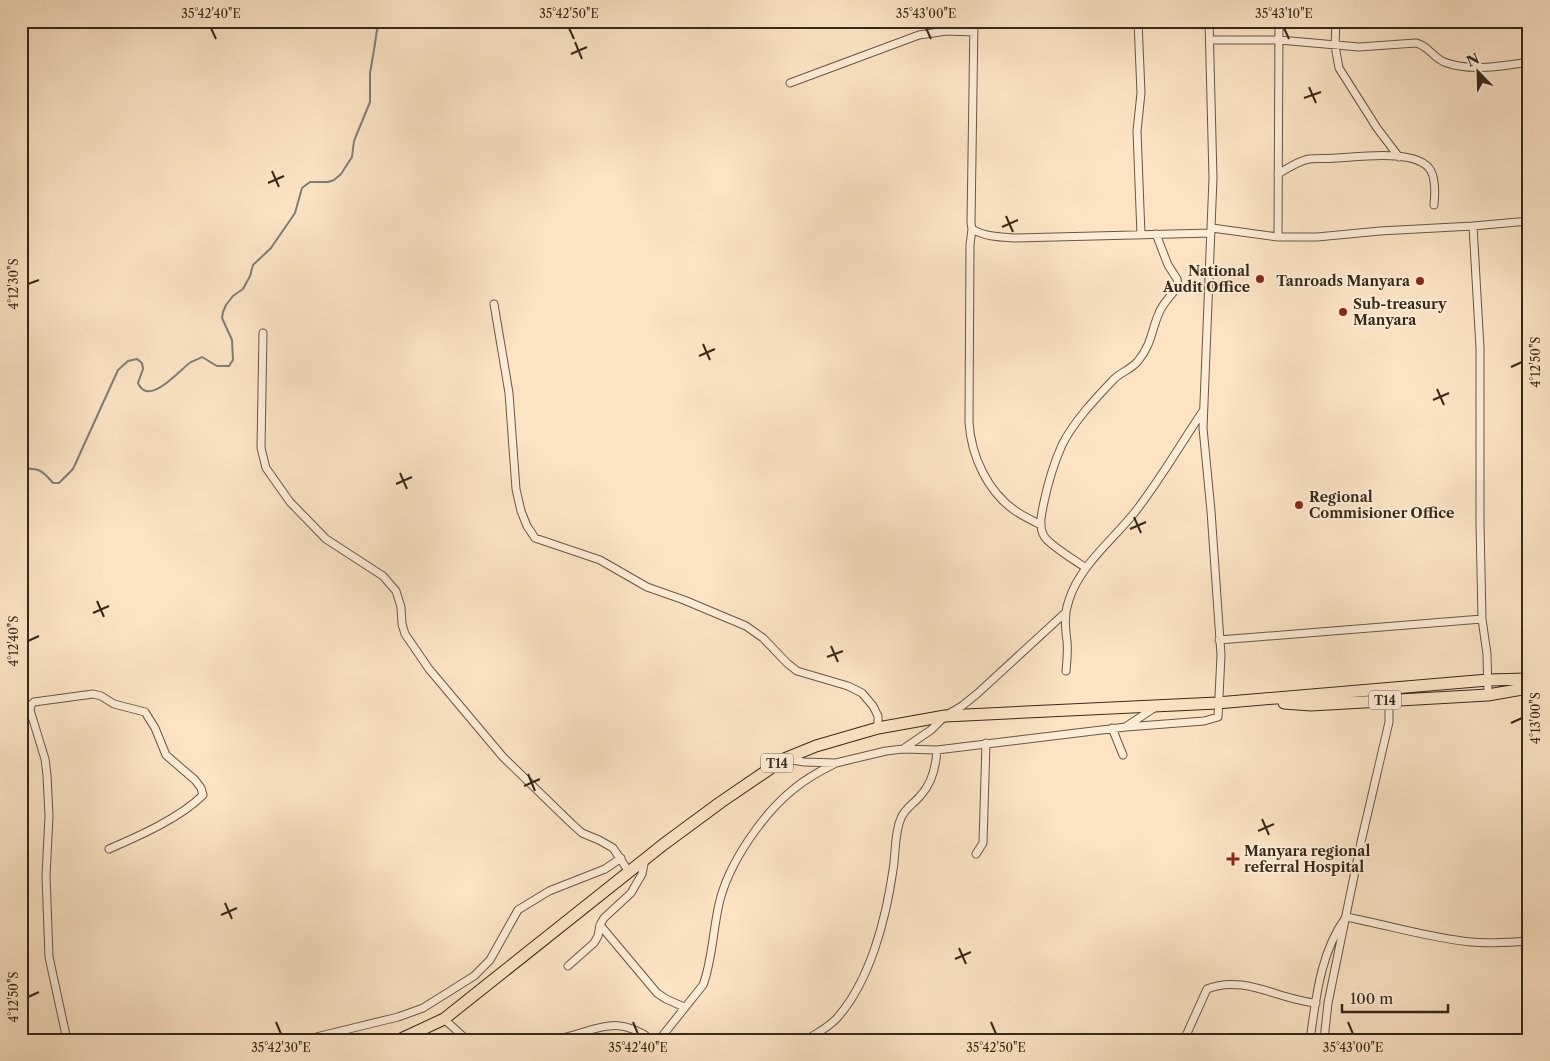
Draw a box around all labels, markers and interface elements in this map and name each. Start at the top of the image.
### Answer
text: 35°42'40"E [181,6,241,21]
text: 35°42'50"E [539,6,599,21]
text: 35°43'00"E [896,6,956,21]
text: 35°43'10"E [1255,6,1313,21]
north arrow [1452,48,1502,98]
text: N [1464,49,1482,71]
text: 4°12'30"S [6,258,21,310]
place label: National Audit Office [1162,262,1250,296]
place label: Tanroads Manyara [1276,272,1411,290]
marker: National Audit Office [1254,273,1266,285]
marker: Tanroads Manyara [1414,275,1426,287]
place label: Sub-treasury Manyara [1353,295,1447,329]
marker: Sub-treasury Manyara [1337,306,1349,318]
text: 4°12'50"S [1528,336,1543,388]
place label: Regional Commisioner Office [1309,488,1454,522]
marker: Regional Commisioner Office [1293,499,1305,511]
text: 4°12'40"S [6,616,21,666]
road number: T14 [1369,690,1401,710]
text: 4°13'00"S [1528,692,1543,744]
road number: T14 [761,754,793,772]
place label: Manyara regional referral Hospital [1244,842,1370,876]
marker: Manyara regional referral Hospital [1226,852,1240,866]
text: 4°12'50"S [6,971,21,1023]
scale bar [1342,981,1449,1013]
text: 100 m [1350,989,1393,1008]
text: 35°42'30"E [251,1040,311,1055]
text: 35°42'40"E [608,1040,668,1055]
text: 35°42'50"E [966,1040,1026,1055]
text: 35°43'00"E [1323,1040,1383,1055]

